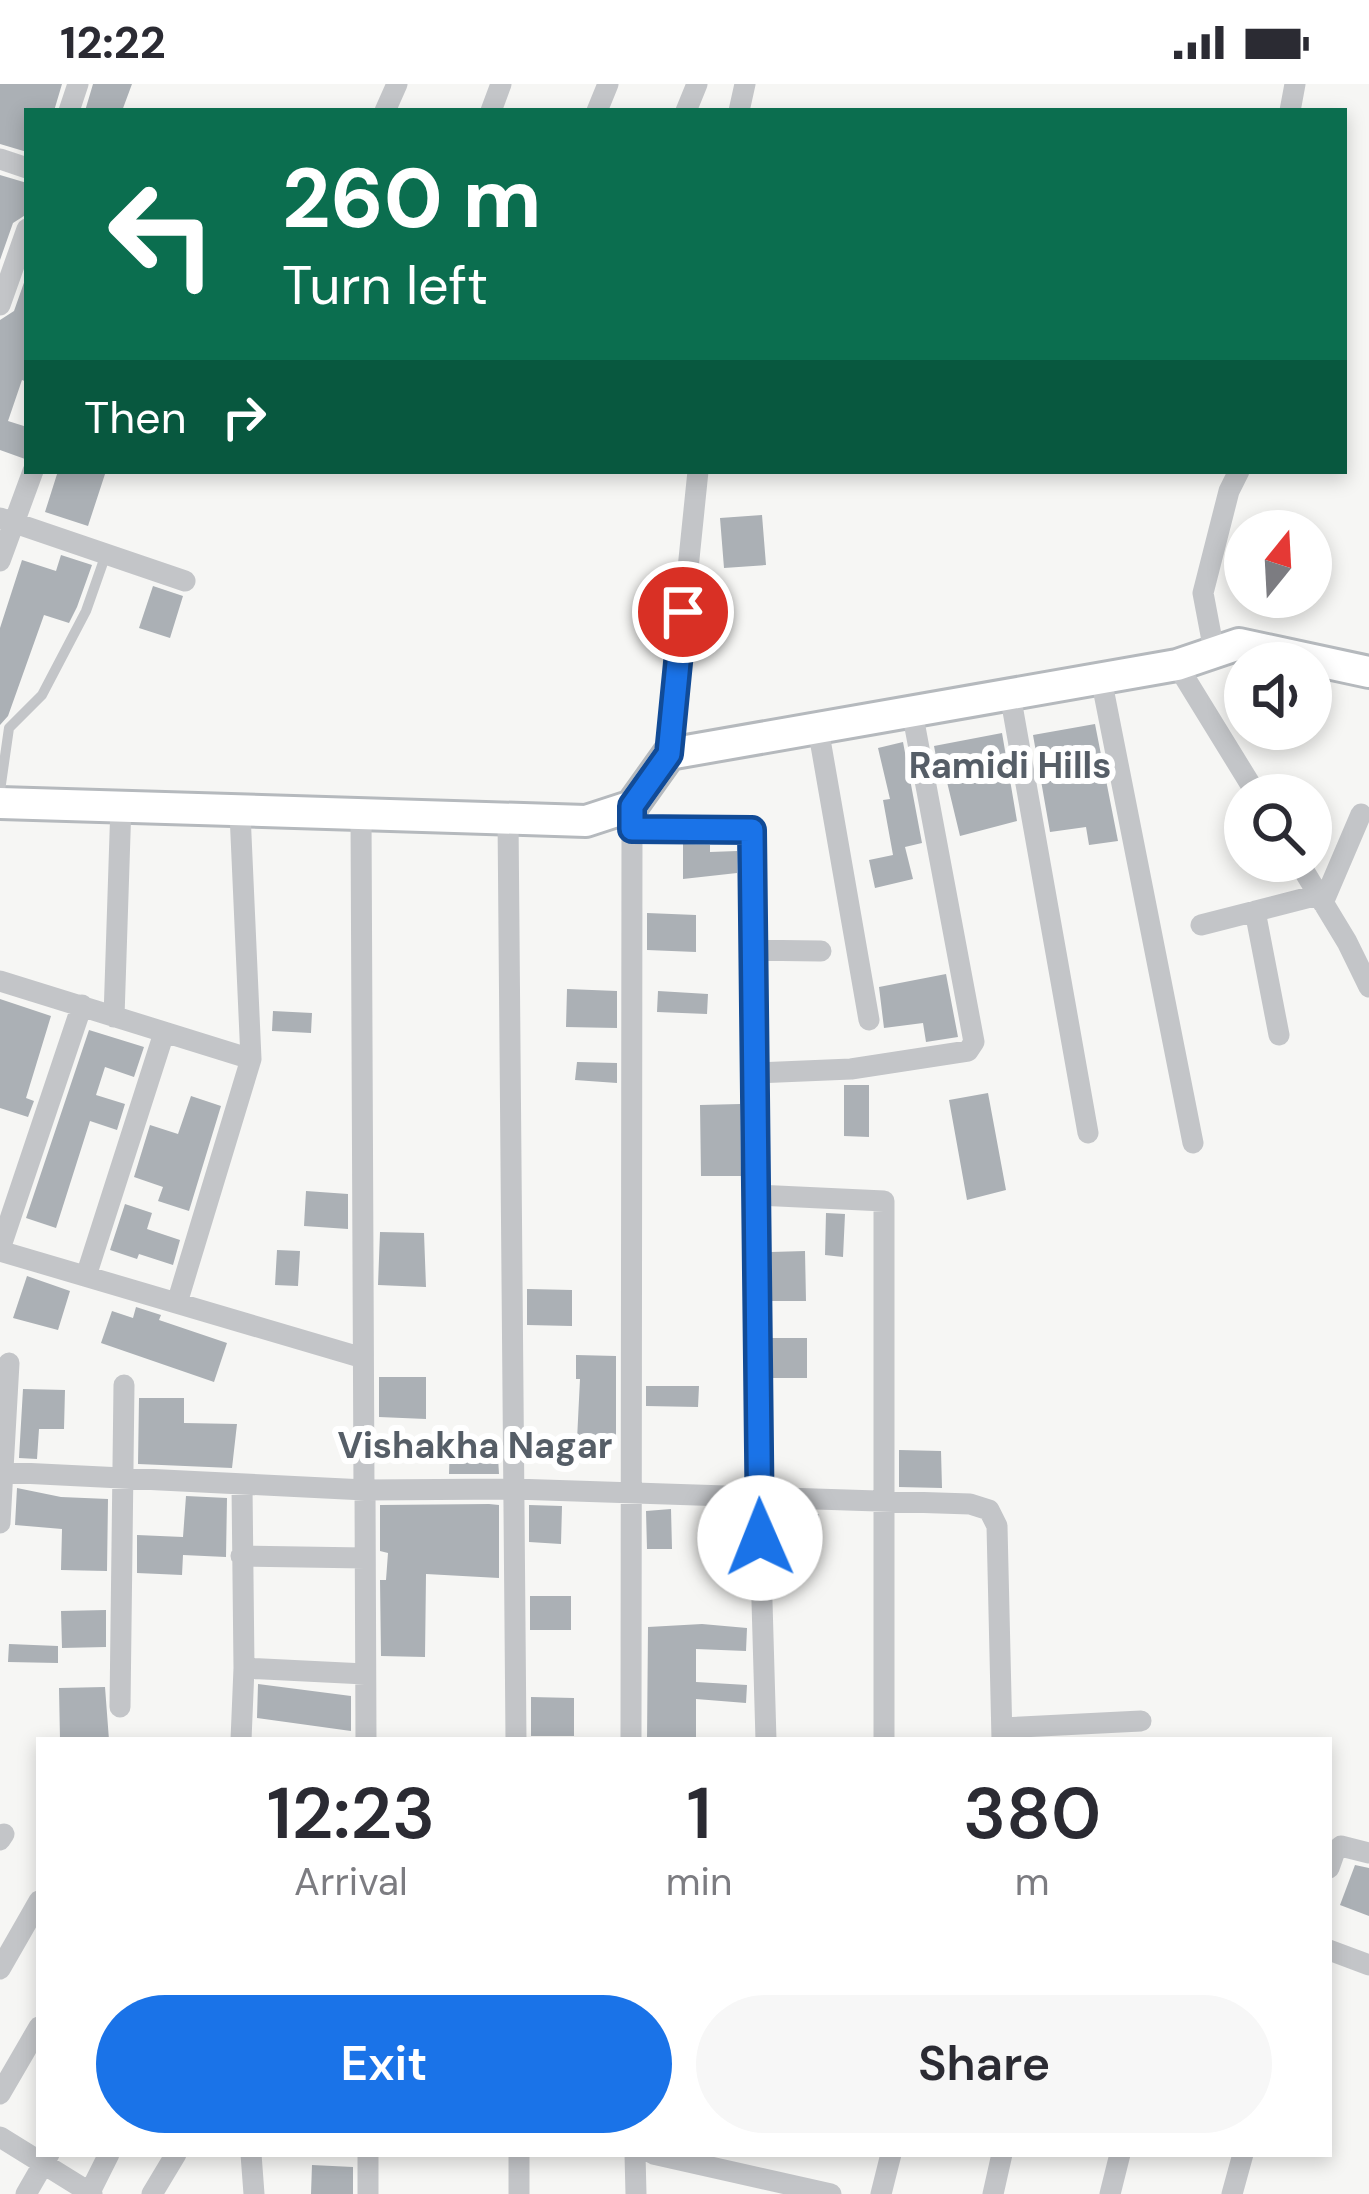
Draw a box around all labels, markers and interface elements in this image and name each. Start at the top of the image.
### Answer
text: 12:22 [60,13,166,72]
text: 260 m [282,144,542,253]
icon: left [84,156,240,312]
text: Turn left [282,250,488,321]
icon: right [211,384,277,450]
text: Then [84,388,187,447]
north arrow [1224,510,1332,618]
map controls [1224,510,1332,882]
pin [632,561,734,663]
icon: arrive [650,579,716,645]
button: sound [1224,642,1332,750]
district label: Ramidi Hills [909,742,1111,789]
button: search [1224,774,1332,882]
district label: Vishakha Nagar [337,1422,613,1469]
position arrow [697,1475,823,1601]
text: 12:23 [267,1767,435,1860]
text: 1 [687,1767,712,1860]
text: 380 [963,1767,1101,1860]
text: Arrival [294,1856,408,1907]
text: min [666,1856,732,1907]
text: m [1015,1856,1050,1907]
button: Exit [96,1995,672,2133]
button: Share [696,1995,1272,2133]

